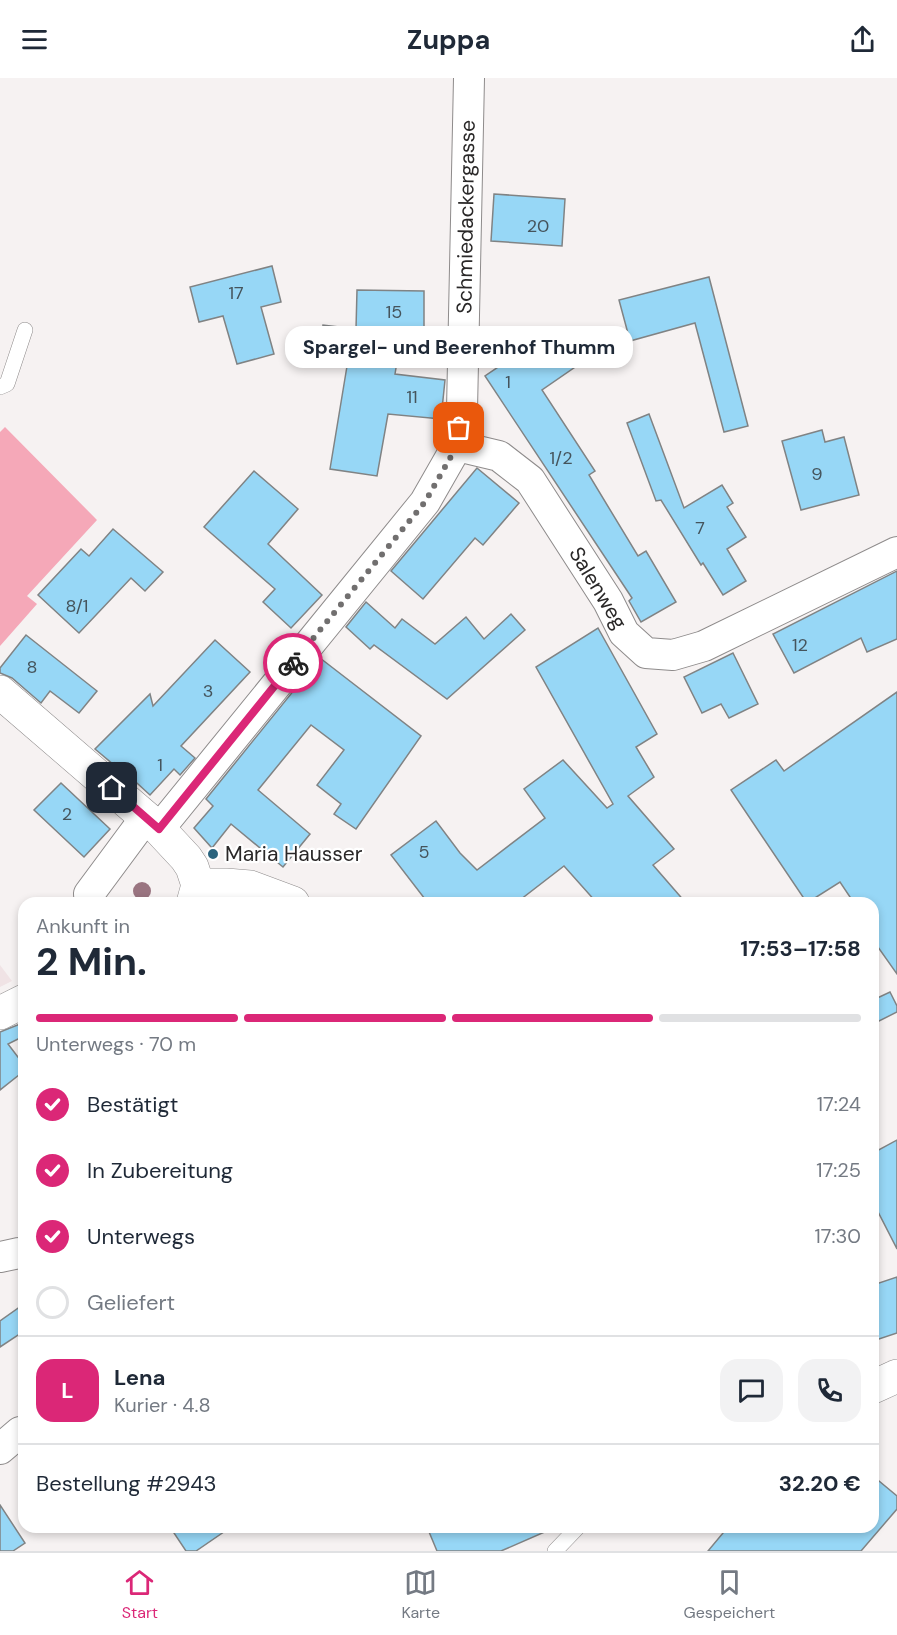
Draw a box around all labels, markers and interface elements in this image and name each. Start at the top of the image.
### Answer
text: Zuppa [407,22,490,57]
icon: menu [18,23,51,56]
icon: share [846,23,879,56]
street label: Schmiedackergasse [450,120,482,314]
house number: 20 [527,214,549,238]
house number: 17 [228,281,244,305]
house number: 15 [386,300,402,324]
callout: Spargel- und Beerenhof Thumm [285,326,633,368]
text: Spargel- und Beerenhof Thumm [303,334,615,360]
house number: 1 [505,370,511,394]
house number: 11 [406,385,418,409]
pin [433,402,484,453]
icon: bag [442,411,475,444]
house number: 1/2 [549,446,573,470]
house number: 9 [811,462,823,486]
house number: 7 [695,516,705,540]
street label: Salenweg [562,542,634,635]
house number: 8/1 [65,594,89,618]
courier [263,633,323,693]
house number: 12 [792,633,808,657]
icon: bike [277,647,310,680]
house number: 8 [27,655,37,679]
house number: 3 [203,679,213,703]
house number: 1 [157,753,163,777]
pin [86,762,137,813]
icon: home [95,771,128,804]
house number: 2 [62,802,72,826]
place label: Maria Hausser [225,840,363,868]
house number: 5 [419,840,429,864]
marker: Maria Hausser [206,847,220,861]
text: Ankunft in [36,913,130,939]
text: 17:53–17:58 [740,934,861,963]
text: 2 Min. [36,936,147,987]
text: Unterwegs · 70 m [36,1031,196,1057]
icon: check [36,1088,69,1121]
text: Bestätigt [87,1090,178,1119]
text: 17:24 [817,1091,861,1117]
icon: check [36,1154,69,1187]
text: In Zubereitung [87,1156,233,1185]
text: 17:25 [816,1157,861,1183]
icon: check [36,1220,69,1253]
text: Unterwegs [87,1222,195,1251]
text: 17:30 [815,1223,861,1249]
text: Geliefert [87,1288,175,1317]
button: chat [720,1359,783,1422]
button: phone [798,1359,861,1422]
text: Lena [114,1363,166,1392]
text: L [61,1376,74,1405]
text: Kurier · 4.8 [114,1392,211,1418]
text: Bestellung #2943 [36,1469,217,1498]
text: 32.20 € [779,1469,861,1498]
tab: Start [122,1566,158,1623]
tab: Karte [401,1566,440,1623]
tab: Gespeichert [684,1566,775,1623]

